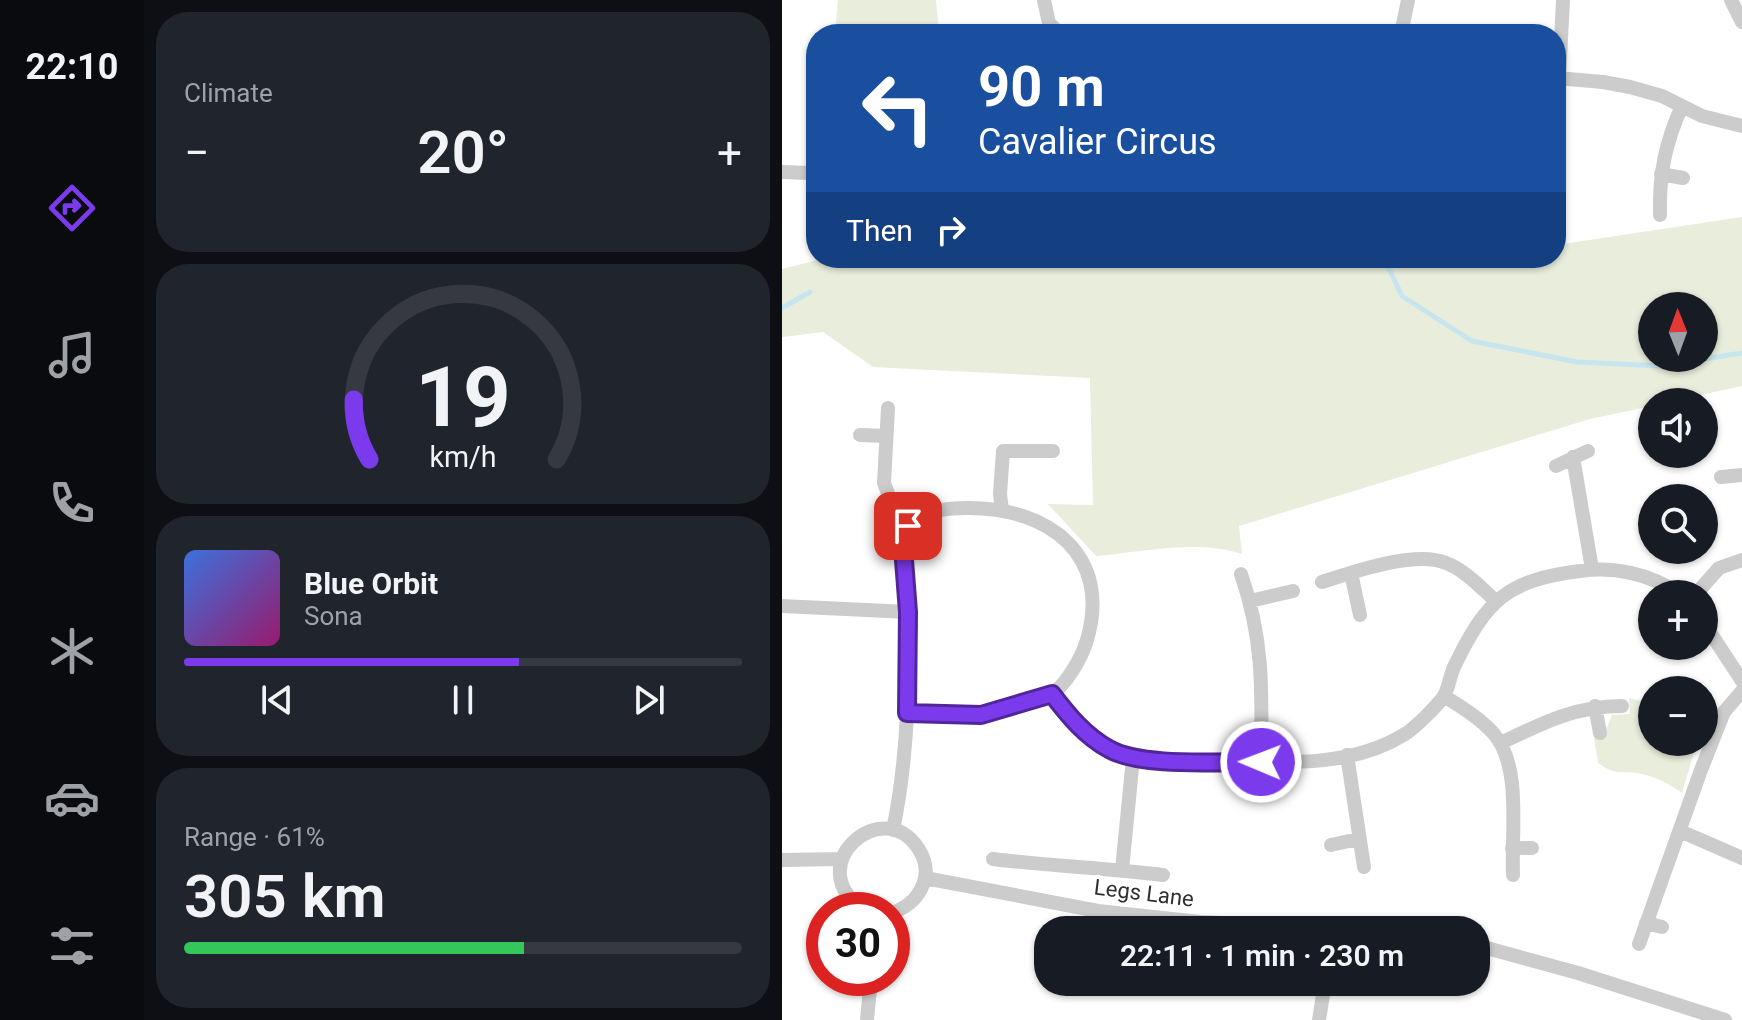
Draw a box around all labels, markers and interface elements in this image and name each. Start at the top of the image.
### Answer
text: 22:10 [26,46,118,88]
text: 90 m [978,54,1105,120]
icon: left [846,56,950,160]
text: Climate [184,78,273,108]
text: 20° [417,117,509,188]
text: Cavalier Circus [978,121,1217,163]
text: − [184,127,209,179]
text: + [717,127,742,179]
icon: directions [44,180,100,236]
icon: right [929,208,973,252]
text: Then [846,213,913,248]
north arrow [1638,292,1718,372]
map controls [1638,292,1718,756]
icon: music [44,327,100,383]
text: 19 [415,349,511,446]
button: sound [1638,388,1718,468]
text: km/h [429,440,497,474]
icon: phone [44,475,100,531]
button: search [1638,484,1718,564]
pin [874,492,942,560]
icon: arrive [886,504,930,548]
text: Blue Orbit [304,566,438,601]
button: + [1638,580,1718,660]
text: Sona [304,601,363,631]
icon: climate [44,623,100,679]
button: − [1638,676,1718,756]
icon: previous [255,678,299,722]
icon: pause [441,678,485,722]
icon: next [627,678,671,722]
position arrow [1219,720,1303,804]
icon: car [44,770,100,826]
text: Range · 61% [184,822,325,852]
text: 305 km [184,861,386,932]
street label: Legs Lane [1093,874,1195,912]
speed limit sign: 30 [806,892,910,996]
icon: filters [44,918,100,974]
text: 22:11 · 1 min · 230 m [1120,938,1404,973]

